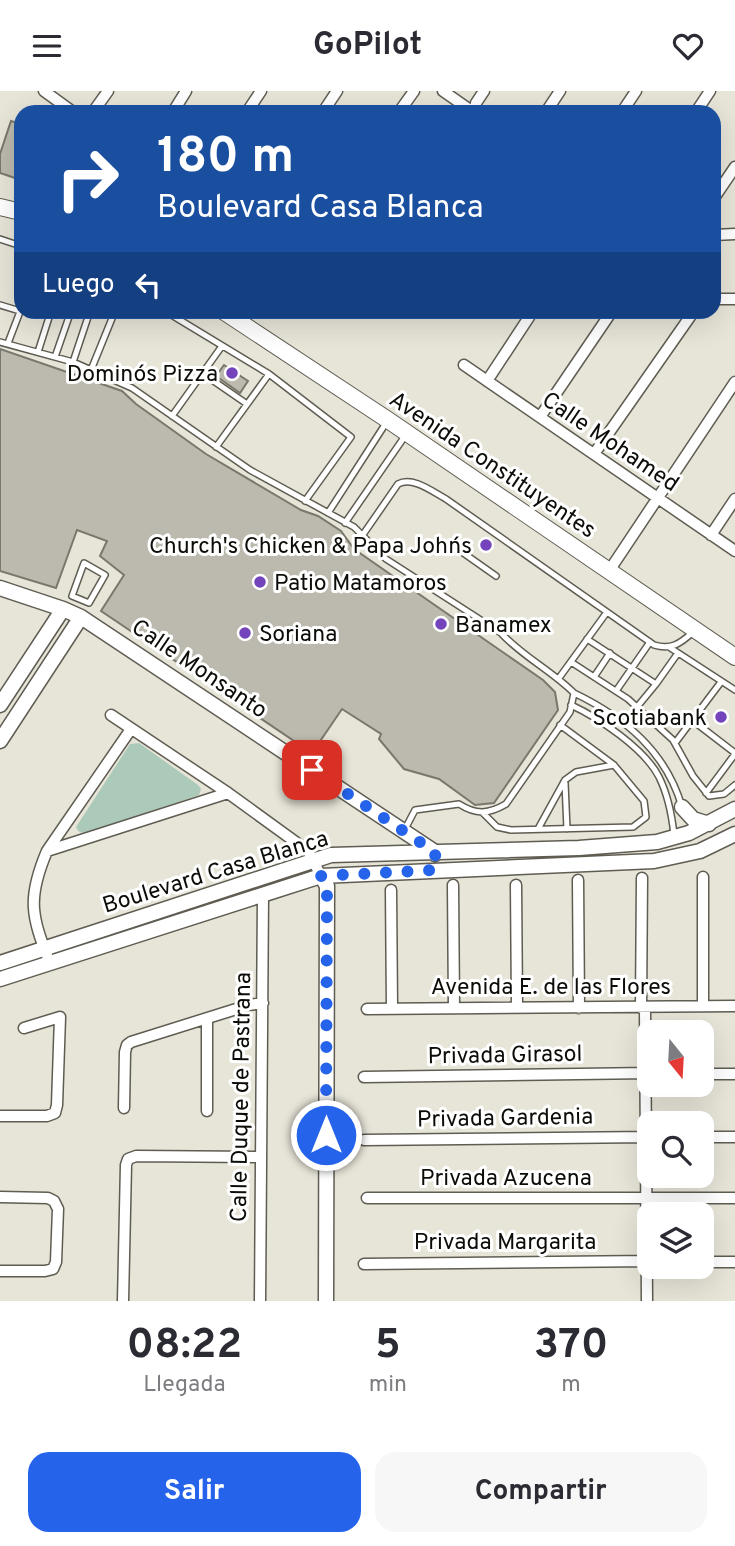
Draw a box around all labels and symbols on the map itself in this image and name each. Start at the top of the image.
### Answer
place label: Domino´s Pizza [67,361,218,390]
marker: Domino´s Pizza [224,365,240,381]
street label: Avenida Constituyentes [383,386,601,546]
street label: Calle Mohamed [536,387,684,500]
place label: Church's Chicken & Papa John´s [149,533,472,562]
marker: Church's Chicken & Papa John´s [478,537,494,553]
place label: Patio Matamoros [274,570,447,599]
marker: Patio Matamoros [252,574,268,590]
place label: Banamex [455,612,552,641]
street label: Calle Monsanto [125,614,272,726]
marker: Banamex [433,616,449,632]
place label: Soriana [259,621,337,650]
marker: Soriana [237,625,253,641]
place label: Scotiabank [592,705,707,734]
marker: Scotiabank [713,709,729,725]
pin [282,740,342,800]
street label: Boulevard Casa Blanca [99,825,332,922]
street label: Calle Duque de Pastrana [226,972,259,1222]
street label: Avenida E. de las Flores [431,974,671,1003]
north arrow [637,1020,714,1097]
street label: Privada Girasol [427,1041,583,1072]
position arrow [289,1098,363,1172]
street label: Privada Gardenia [417,1103,593,1136]
street label: Privada Azucena [420,1165,592,1194]
street label: Privada Margarita [414,1229,596,1258]

